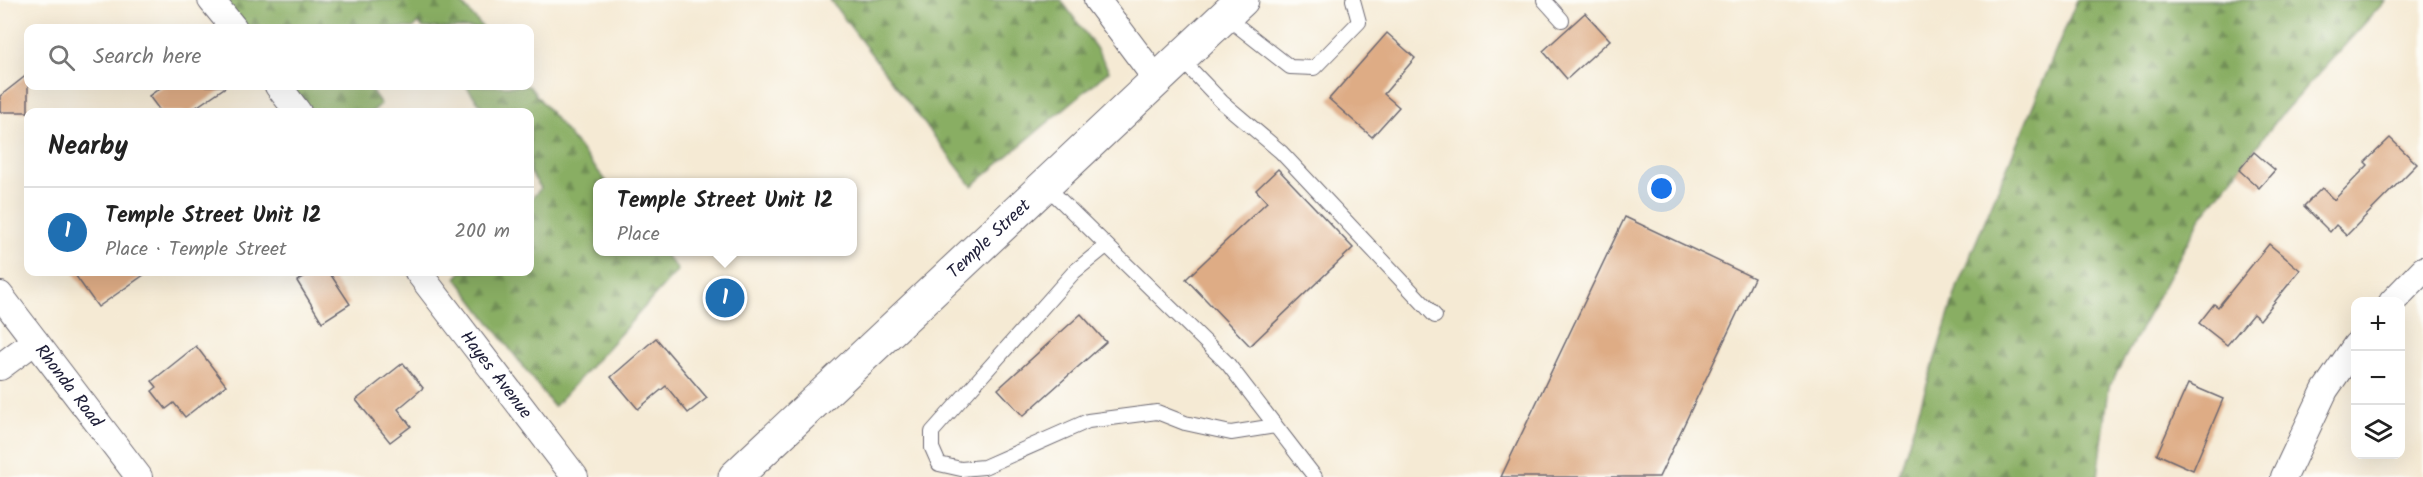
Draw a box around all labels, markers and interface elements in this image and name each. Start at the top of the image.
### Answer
search box [24,24,534,90]
text: Search here [93,40,201,75]
icon: search [45,41,78,74]
text: Nearby [48,126,128,168]
your location [1647,174,1676,203]
popup [593,178,857,256]
text: Temple Street Unit 12 [617,184,833,219]
street label: Temple Street [941,192,1039,287]
text: Temple Street Unit 12 [105,199,321,234]
text: 1 [64,216,71,248]
text: 200 m [454,216,510,248]
text: Place [617,219,660,251]
text: Place · Temple Street [105,234,287,266]
pin: 1 [706,276,744,320]
map controls [2351,297,2405,459]
button: + [2351,297,2405,351]
street label: Hayes Avenue [452,325,539,426]
street label: Rhonda Road [27,338,110,435]
button: − [2351,351,2405,405]
button: layers [2351,405,2405,459]

